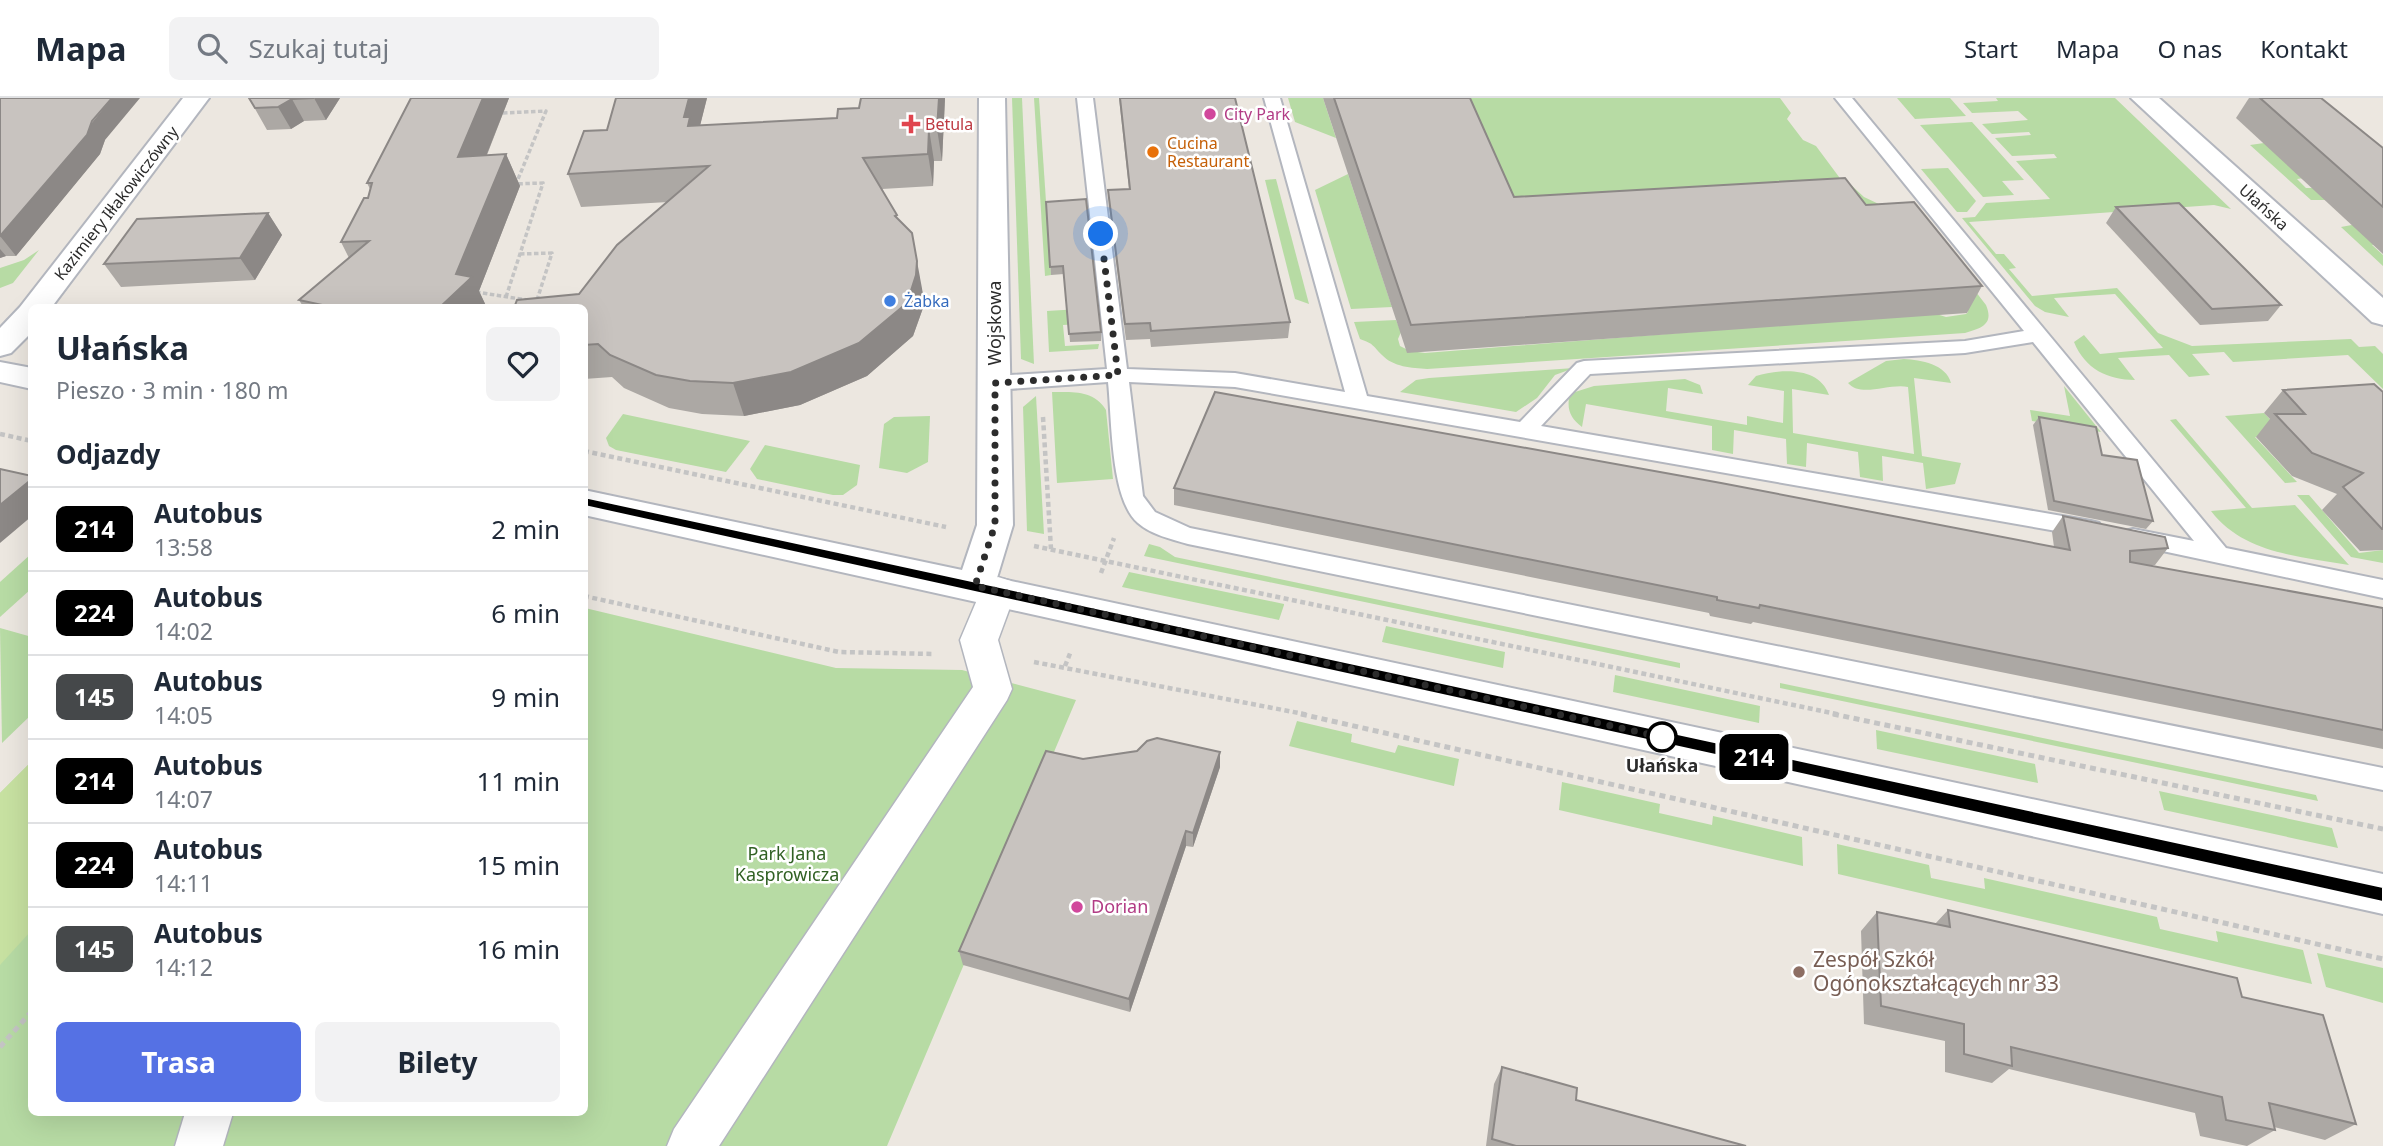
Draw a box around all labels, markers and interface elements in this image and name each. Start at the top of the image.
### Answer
search box [169,17,659,80]
text: Mapa [35,26,127,71]
icon: search [193,29,231,67]
text: Szukaj tutaj [249,30,389,66]
text: Start [1964,32,2018,65]
text: Mapa [2056,32,2119,65]
text: O nas [2157,32,2222,65]
text: Kontakt [2260,32,2348,65]
place label: City Park [1224,103,1291,125]
marker: City Park [1202,106,1218,122]
place label: Betula [925,113,973,135]
marker: Betula [903,116,919,132]
street label: Kazimiery Iłłakowiczówny [49,121,184,285]
place label: Cucina Restaurant [1167,132,1249,172]
marker: Cucina Restaurant [1145,144,1161,160]
street label: Ułańska [2234,179,2294,235]
your location [1083,216,1118,251]
street label: Wojskowa [982,281,1006,365]
place label: Żabka [904,290,950,312]
marker: Żabka [882,293,898,309]
text: Ułańska [56,325,189,370]
button: heart [486,327,560,401]
text: Pieszo · 3 min · 180 m [56,374,289,406]
text: Odjazdy [56,436,160,472]
text: Autobus [154,495,263,531]
text: 2 min [491,511,560,547]
text: 214 [74,512,115,545]
text: 13:58 [154,531,213,563]
text: Autobus [154,579,263,615]
text: 6 min [491,595,560,631]
text: 224 [74,596,115,629]
text: 14:02 [154,615,213,647]
text: Autobus [154,663,263,699]
text: 9 min [491,679,560,715]
text: 145 [74,680,115,713]
text: 14:05 [154,699,213,731]
marker: Ułańska [1647,722,1677,752]
line badge: 214 [1714,734,1794,780]
text: 214 [1733,740,1775,773]
text: Autobus [154,747,263,783]
place label: Ułańska [1626,753,1698,777]
text: 11 min [476,763,560,799]
text: 214 [74,764,115,797]
text: 14:07 [154,783,213,815]
text: Autobus [154,831,263,867]
park label: Park Jana Kasprowicza [735,841,839,886]
text: 15 min [476,847,560,883]
text: 224 [74,848,115,881]
text: 14:11 [154,867,213,899]
place label: Dorian [1091,894,1148,918]
marker: Dorian [1069,899,1085,915]
text: Autobus [154,915,263,951]
text: 16 min [476,931,560,967]
text: 145 [74,932,115,965]
place label: Zespół Szkół Ogónokształcących nr 33 [1813,945,2059,997]
text: 14:12 [154,951,213,983]
marker: Zespół Szkół Ogónokształcących nr 33 [1791,964,1807,980]
button: Trasa [56,1022,301,1102]
button: Bilety [315,1022,560,1102]

